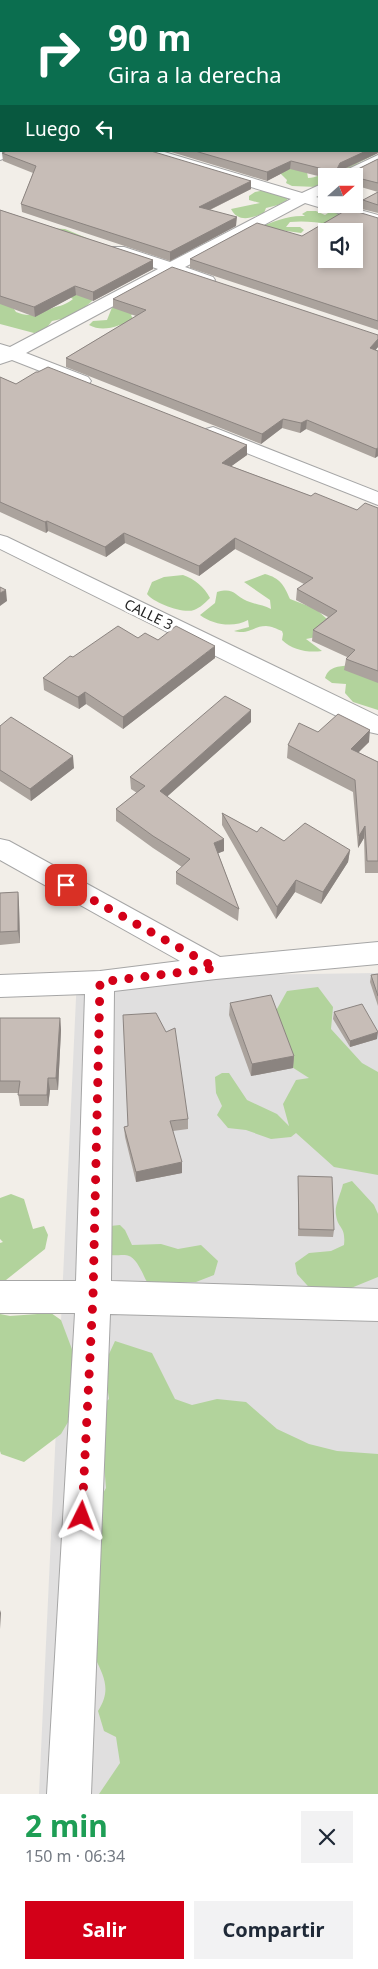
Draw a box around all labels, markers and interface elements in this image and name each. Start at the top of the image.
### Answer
text: 90 m [108,14,191,61]
icon: right [25,20,90,85]
text: Gira a la derecha [108,59,282,89]
icon: left [91,115,119,143]
text: Luego [25,116,81,142]
north arrow [318,168,362,212]
map controls [318,168,363,268]
button: sound [318,223,363,268]
street label: CALLE 3 [122,594,176,634]
pin [45,864,87,906]
icon: arrive [52,871,80,899]
position arrow [55,1489,107,1541]
text: 2 min [25,1805,108,1846]
button: close [301,1811,353,1863]
text: 150 m · 06:34 [25,1845,125,1867]
button: Salir [25,1901,184,1959]
button: Compartir [194,1901,353,1959]

